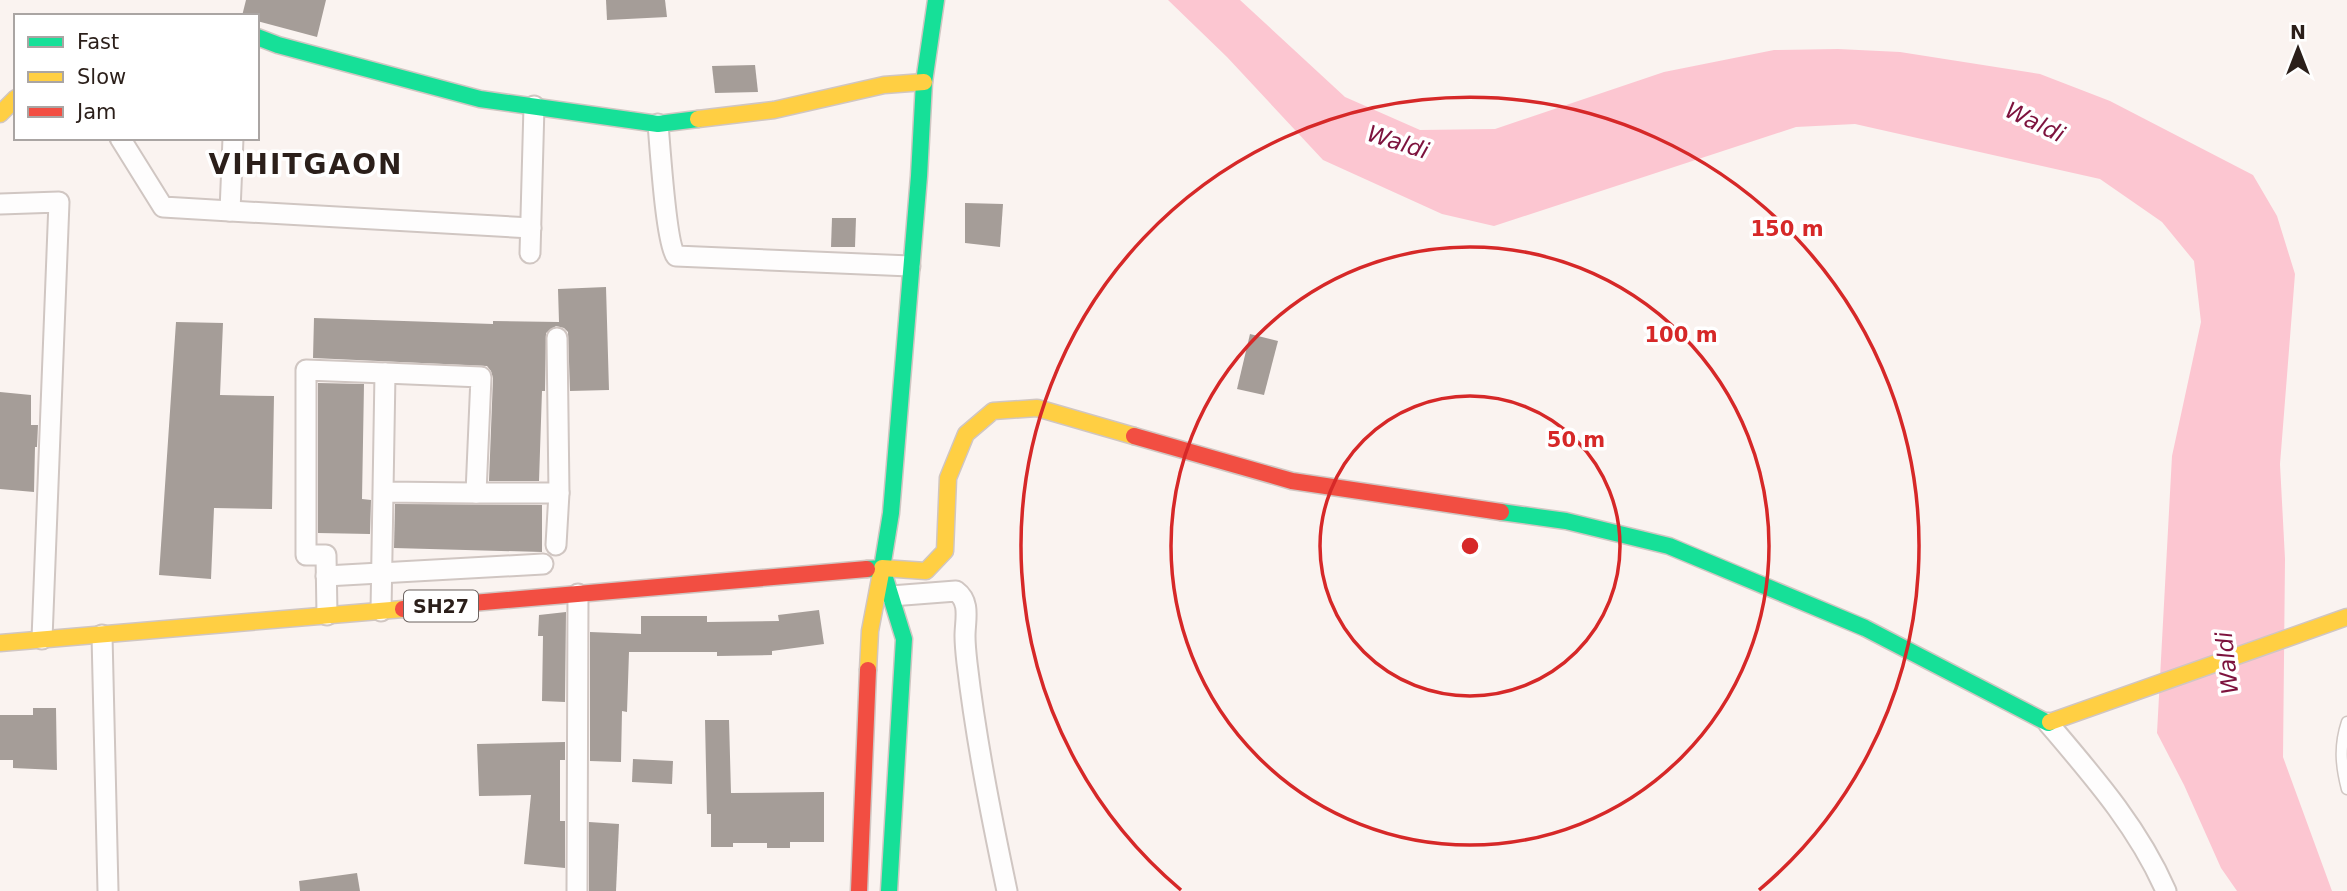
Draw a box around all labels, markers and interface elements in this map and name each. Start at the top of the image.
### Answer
legend [14,14,259,140]
north arrow [2263,14,2333,84]
text: N [2290,21,2306,43]
text: Fast [77,30,119,54]
text: Slow [77,65,126,89]
water label: Waldi [2001,97,2070,148]
text: Jam [75,100,117,124]
water label: Waldi [1364,120,1433,164]
district label: VIHITGAON [209,148,403,181]
text: 150 m [1750,217,1824,241]
text: 100 m [1644,323,1718,347]
text: 50 m [1547,428,1605,452]
centre of rings [1458,534,1482,558]
road number: SH27 [404,590,478,622]
water label: Waldi [2211,630,2243,696]

